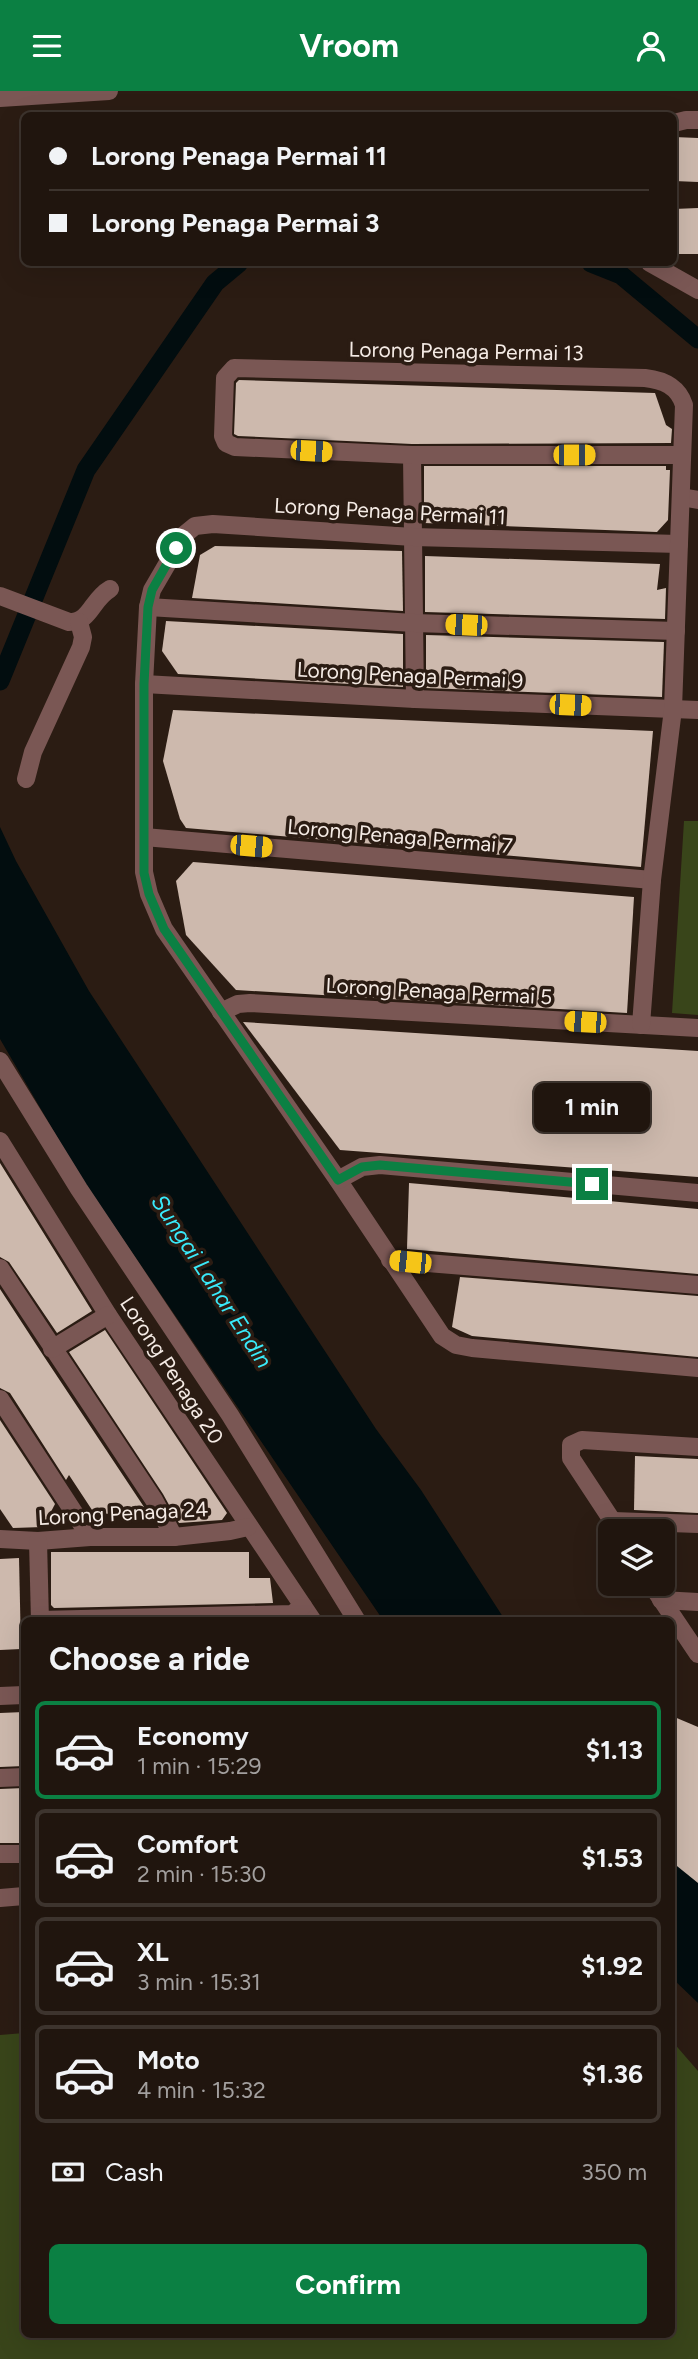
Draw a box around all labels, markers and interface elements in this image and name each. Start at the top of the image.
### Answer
icon: menu [28,27,66,65]
text: Vroom [299,27,399,65]
icon: person [632,27,670,65]
text: Lorong Penaga Permai 11 [91,140,387,172]
text: Lorong Penaga Permai 3 [91,207,379,239]
street label: Lorong Penaga Permai 13 [348,336,584,366]
car [290,439,333,463]
car [554,445,596,466]
street label: Lorong Penaga Permai 11 [273,492,507,530]
route start [160,532,192,564]
car [445,614,488,636]
street label: Lorong Penaga Permai 9 [296,657,524,693]
car [549,694,592,716]
street label: Lorong Penaga Permai 7 [286,814,514,858]
car [230,834,273,858]
street label: Lorong Penaga Permai 5 [325,973,553,1009]
car [564,1010,607,1034]
callout: 1 min [534,1083,650,1131]
text: 1 min [565,1093,619,1121]
route end [576,1168,608,1200]
water label: Sungai Lahar Endin [145,1189,279,1373]
car [389,1249,432,1275]
street label: Lorong Penaga 20 [115,1292,229,1448]
street label: Lorong Penaga 24 [37,1496,209,1530]
map controls [598,1519,675,1596]
button: layers [598,1519,675,1596]
text: Choose a ride [49,1640,250,1678]
icon: car [53,1719,116,1782]
text: Economy [137,1720,249,1752]
text: $1.13 [586,1734,643,1766]
text: 1 min · 15:29 [137,1752,262,1780]
icon: car [53,1827,116,1890]
text: Comfort [137,1828,239,1860]
text: $1.53 [582,1842,643,1874]
text: 2 min · 15:30 [137,1860,266,1888]
icon: car [53,1935,116,1998]
text: XL [137,1936,169,1968]
text: $1.92 [581,1950,643,1982]
text: 3 min · 15:31 [137,1968,261,1996]
icon: car [53,2043,116,2106]
text: Moto [137,2044,200,2076]
text: $1.36 [582,2058,643,2090]
text: 4 min · 15:32 [137,2076,266,2104]
icon: cash [49,2153,87,2191]
text: Cash [105,2156,164,2188]
text: 350 m [581,2158,647,2186]
button: Confirm [49,2244,647,2324]

